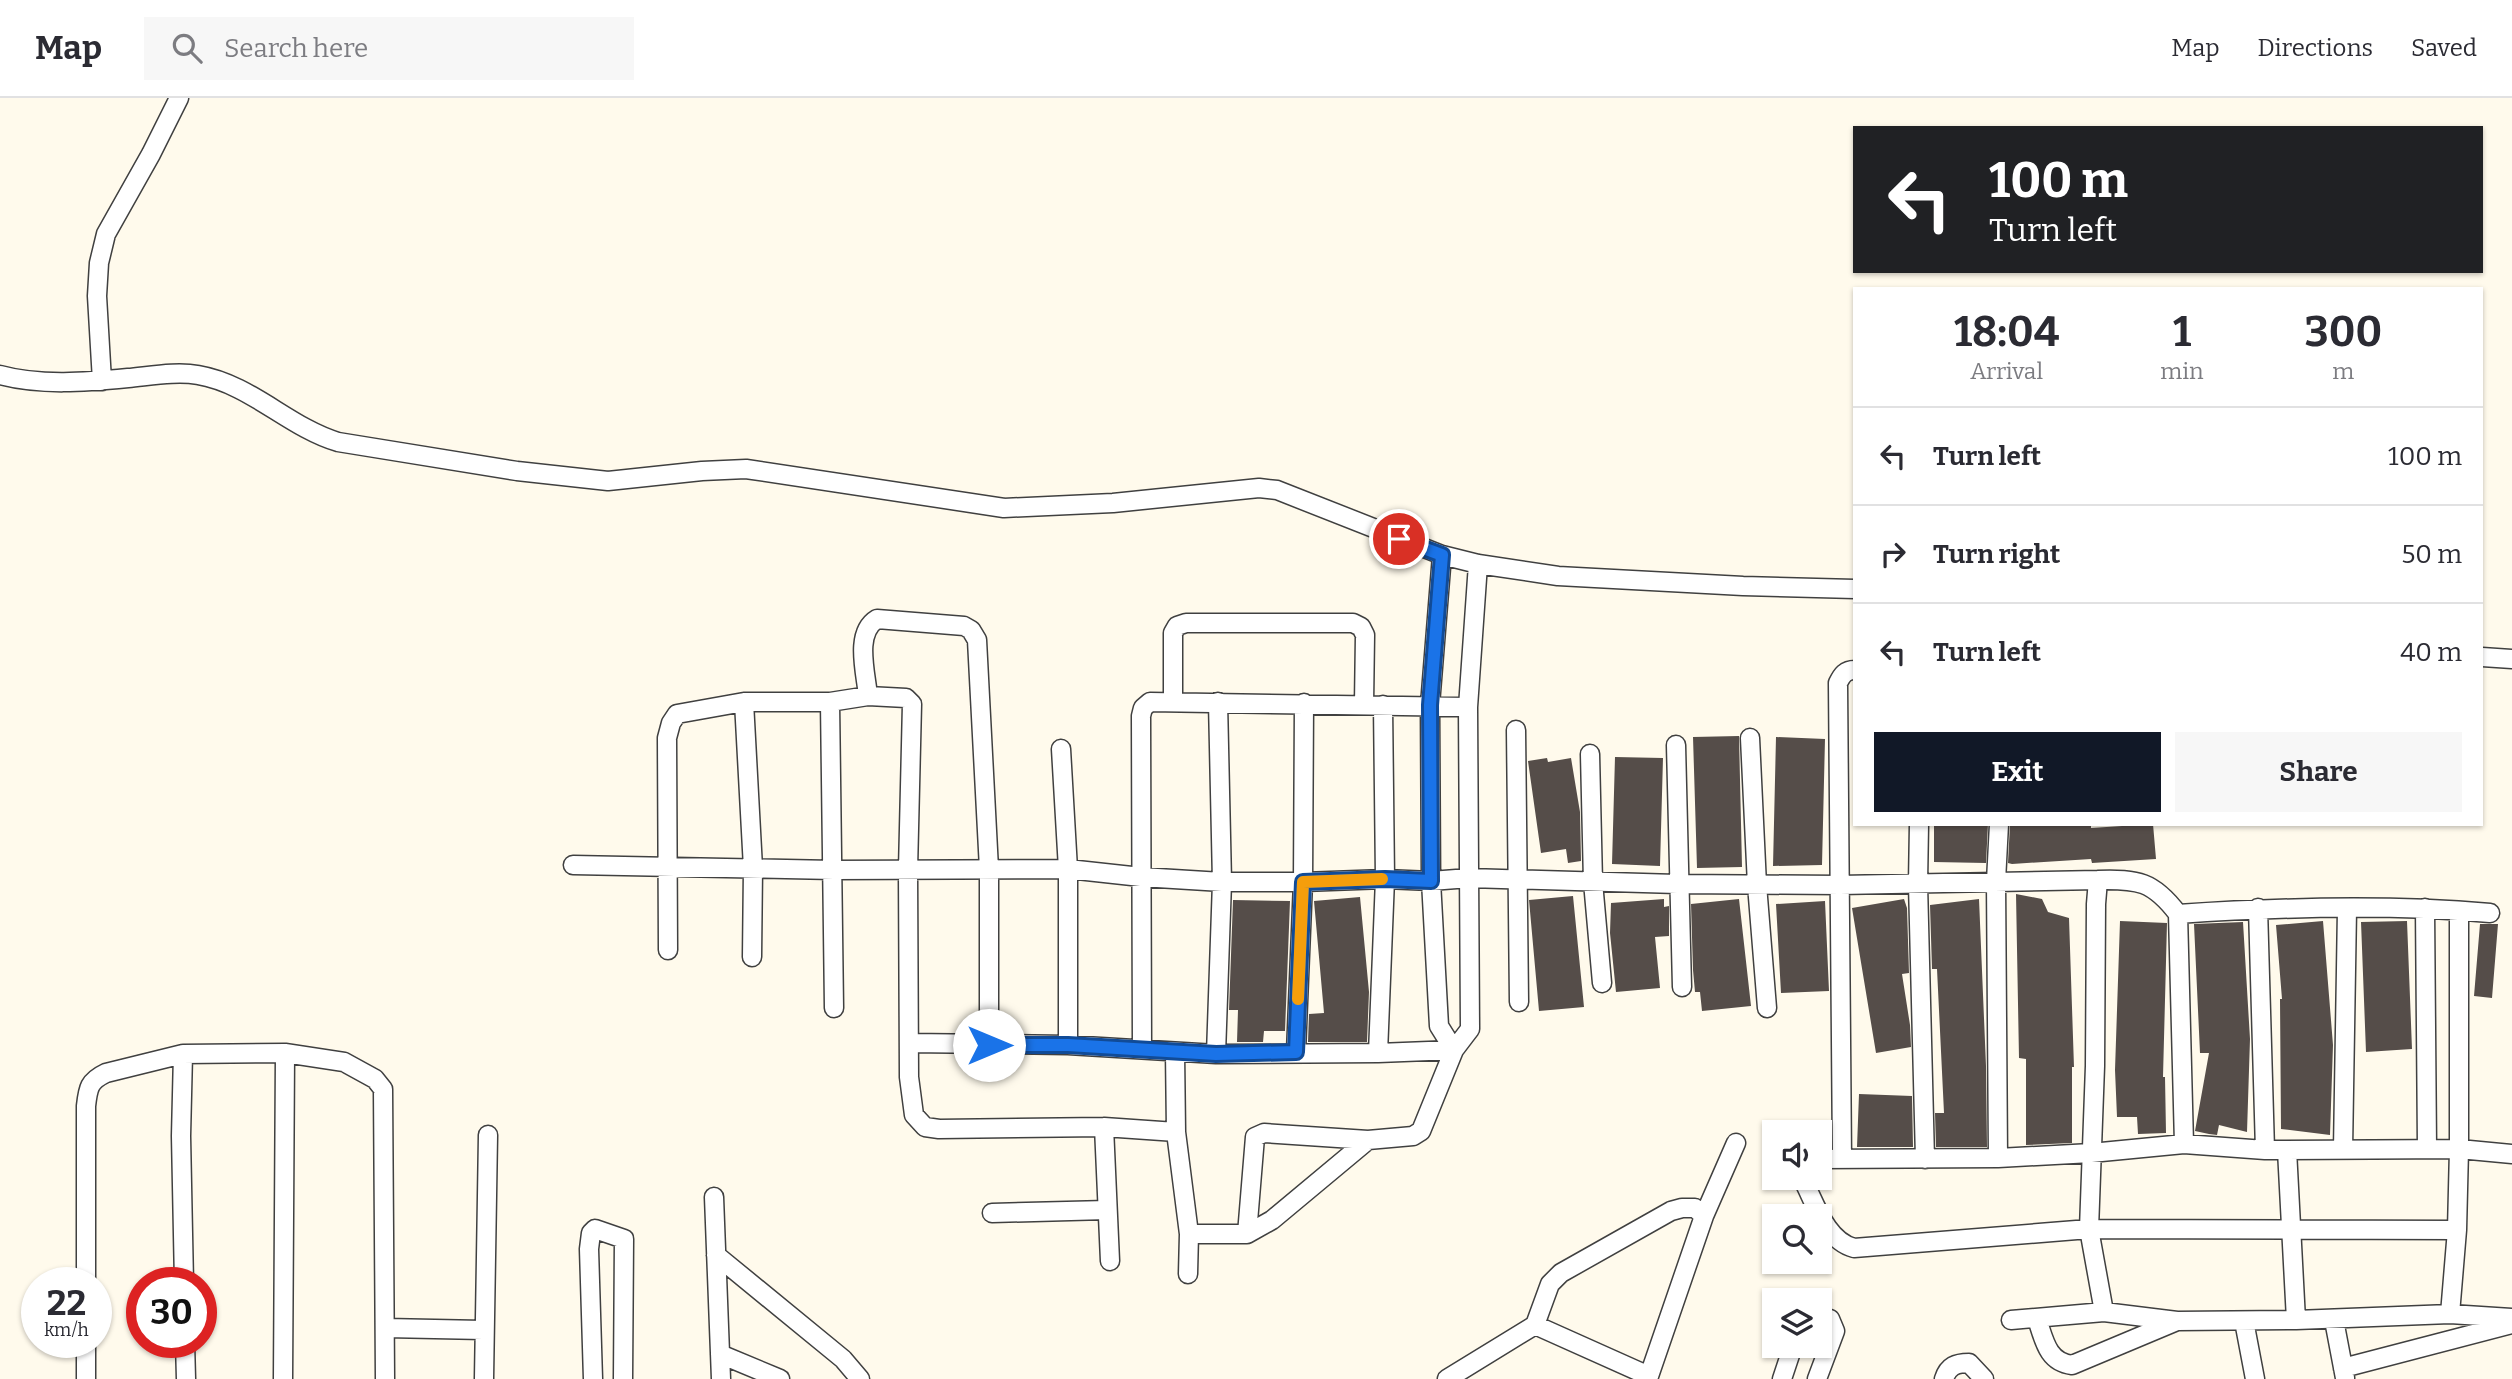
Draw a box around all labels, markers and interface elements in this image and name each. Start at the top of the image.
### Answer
search box [144,17,634,80]
text: Map [35,28,102,68]
icon: search [168,29,206,67]
text: Search here [224,33,368,64]
text: Map [2171,34,2220,62]
text: Directions [2258,34,2373,62]
text: Saved [2411,34,2477,62]
text: 100 m [1989,151,2128,210]
icon: left [1874,154,1965,245]
text: Turn left [1989,211,2117,249]
text: 18:04 [1954,307,2059,357]
text: 1 [2173,307,2191,357]
text: 300 [2305,307,2382,357]
text: Arrival [1970,357,2043,385]
text: min [2160,357,2204,385]
text: m [2332,357,2354,385]
icon: left [1874,437,1912,475]
text: Turn left [1933,441,2041,472]
text: 100 m [2388,441,2462,472]
pin [1369,509,1429,569]
icon: arrive [1380,520,1418,558]
icon: right [1874,535,1912,573]
text: Turn right [1933,539,2060,570]
text: 50 m [2401,539,2462,570]
icon: left [1874,633,1912,671]
text: Turn left [1933,637,2041,668]
text: 40 m [2400,637,2462,668]
button: Exit [1874,732,2161,812]
button: Share [2175,732,2462,812]
position arrow [952,1008,1026,1082]
map controls [1762,1120,1832,1358]
button: sound [1762,1120,1832,1190]
button: search [1762,1204,1832,1274]
speed limit sign: 30 [126,1267,217,1358]
text: 22 [47,1282,86,1324]
button: layers [1762,1288,1832,1358]
text: km/h [44,1319,89,1341]

